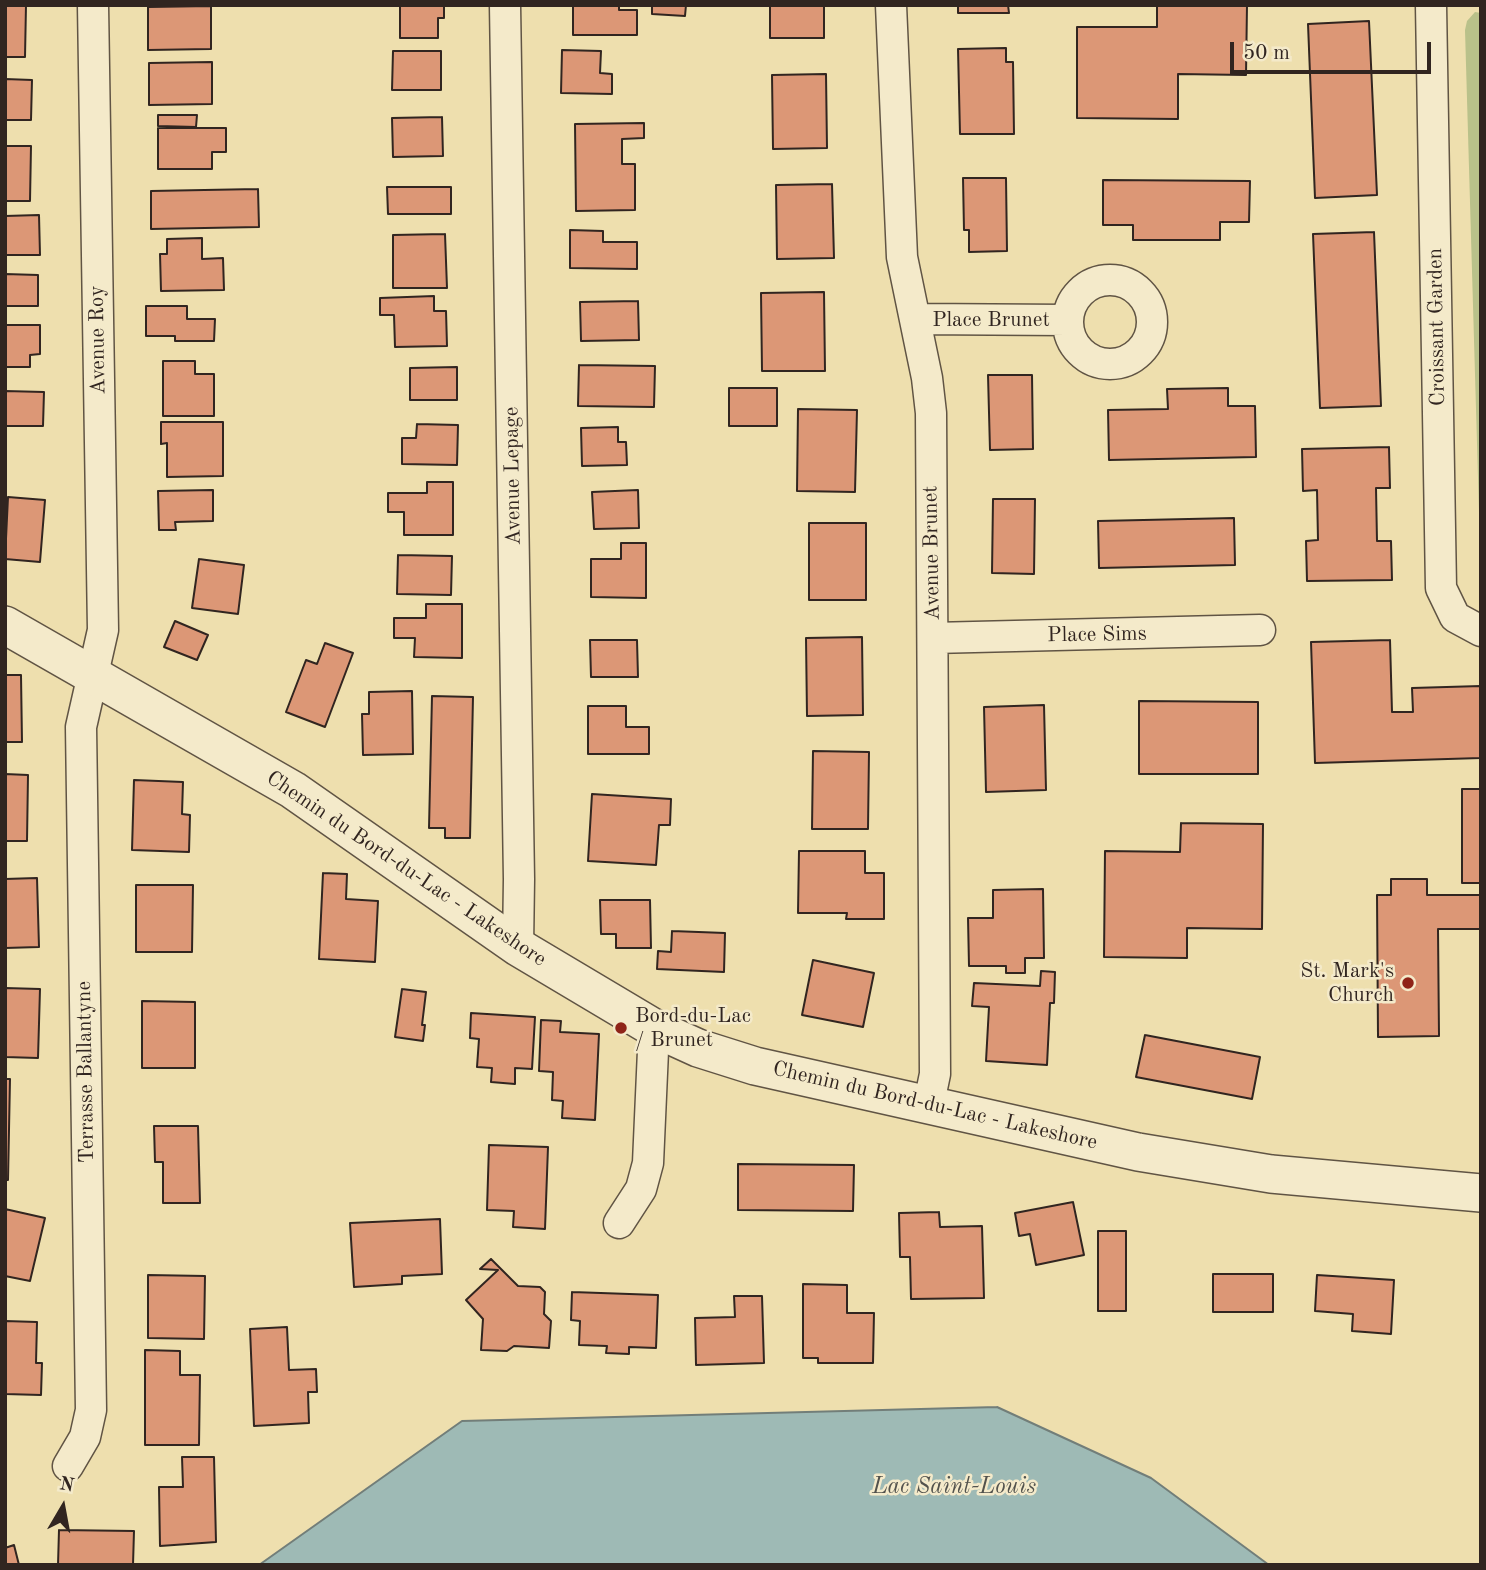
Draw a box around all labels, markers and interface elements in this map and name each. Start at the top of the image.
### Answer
scale bar [1234,28,1435,72]
text: 50 m [1243,43,1290,64]
street label: Croissant Garden [1423,248,1451,406]
street label: Avenue Roy [84,285,112,395]
street label: Place Brunet [932,307,1050,333]
street label: Avenue Lepage [499,407,527,545]
street label: Avenue Brunet [918,485,946,621]
street label: Place Sims [1047,622,1147,648]
street label: Chemin du Bord-du-Lac - Lakeshore [261,766,551,972]
place label: St. Mark's Church [1300,958,1394,1008]
marker: St. Mark's Church [1400,975,1416,991]
street label: Terrasse Ballantyne [72,981,100,1163]
place label: Bord-du-Lac / Brunet [635,1003,751,1053]
marker: Bord-du-Lac / Brunet [613,1020,629,1036]
street label: Chemin du Bord-du-Lac - Lakeshore [770,1056,1100,1156]
north arrow [28,1472,98,1542]
water label: Lac Saint-Louis [872,1473,1036,1501]
text: N [58,1475,76,1496]

